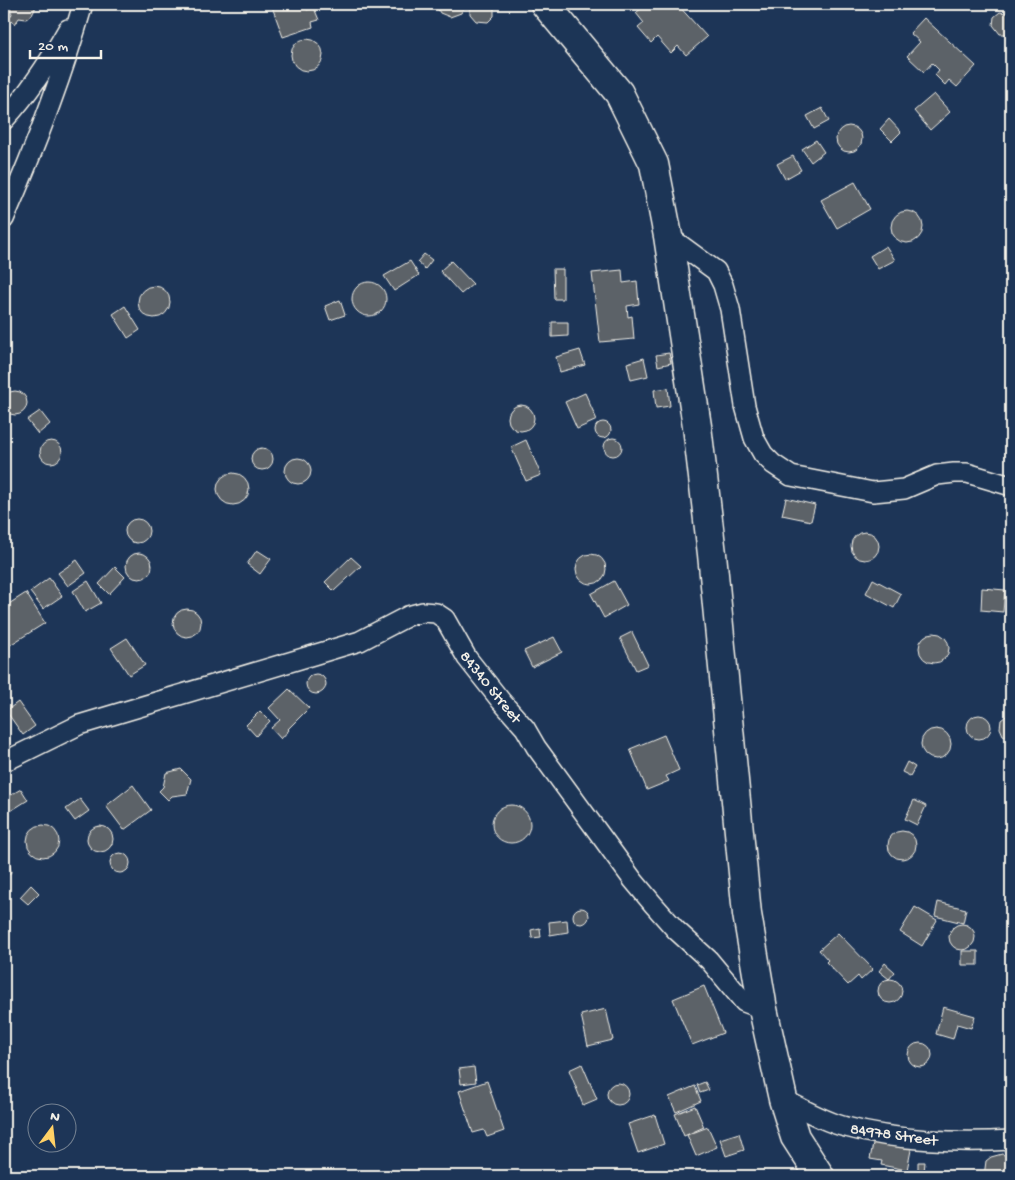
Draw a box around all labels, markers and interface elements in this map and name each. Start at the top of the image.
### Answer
scale bar [30,28,101,60]
text: 20 m [38,38,68,56]
street label: 84340 Street [454,648,525,729]
north arrow [28,1102,78,1152]
text: N [48,1108,61,1127]
street label: 84978 Street [849,1121,940,1152]

